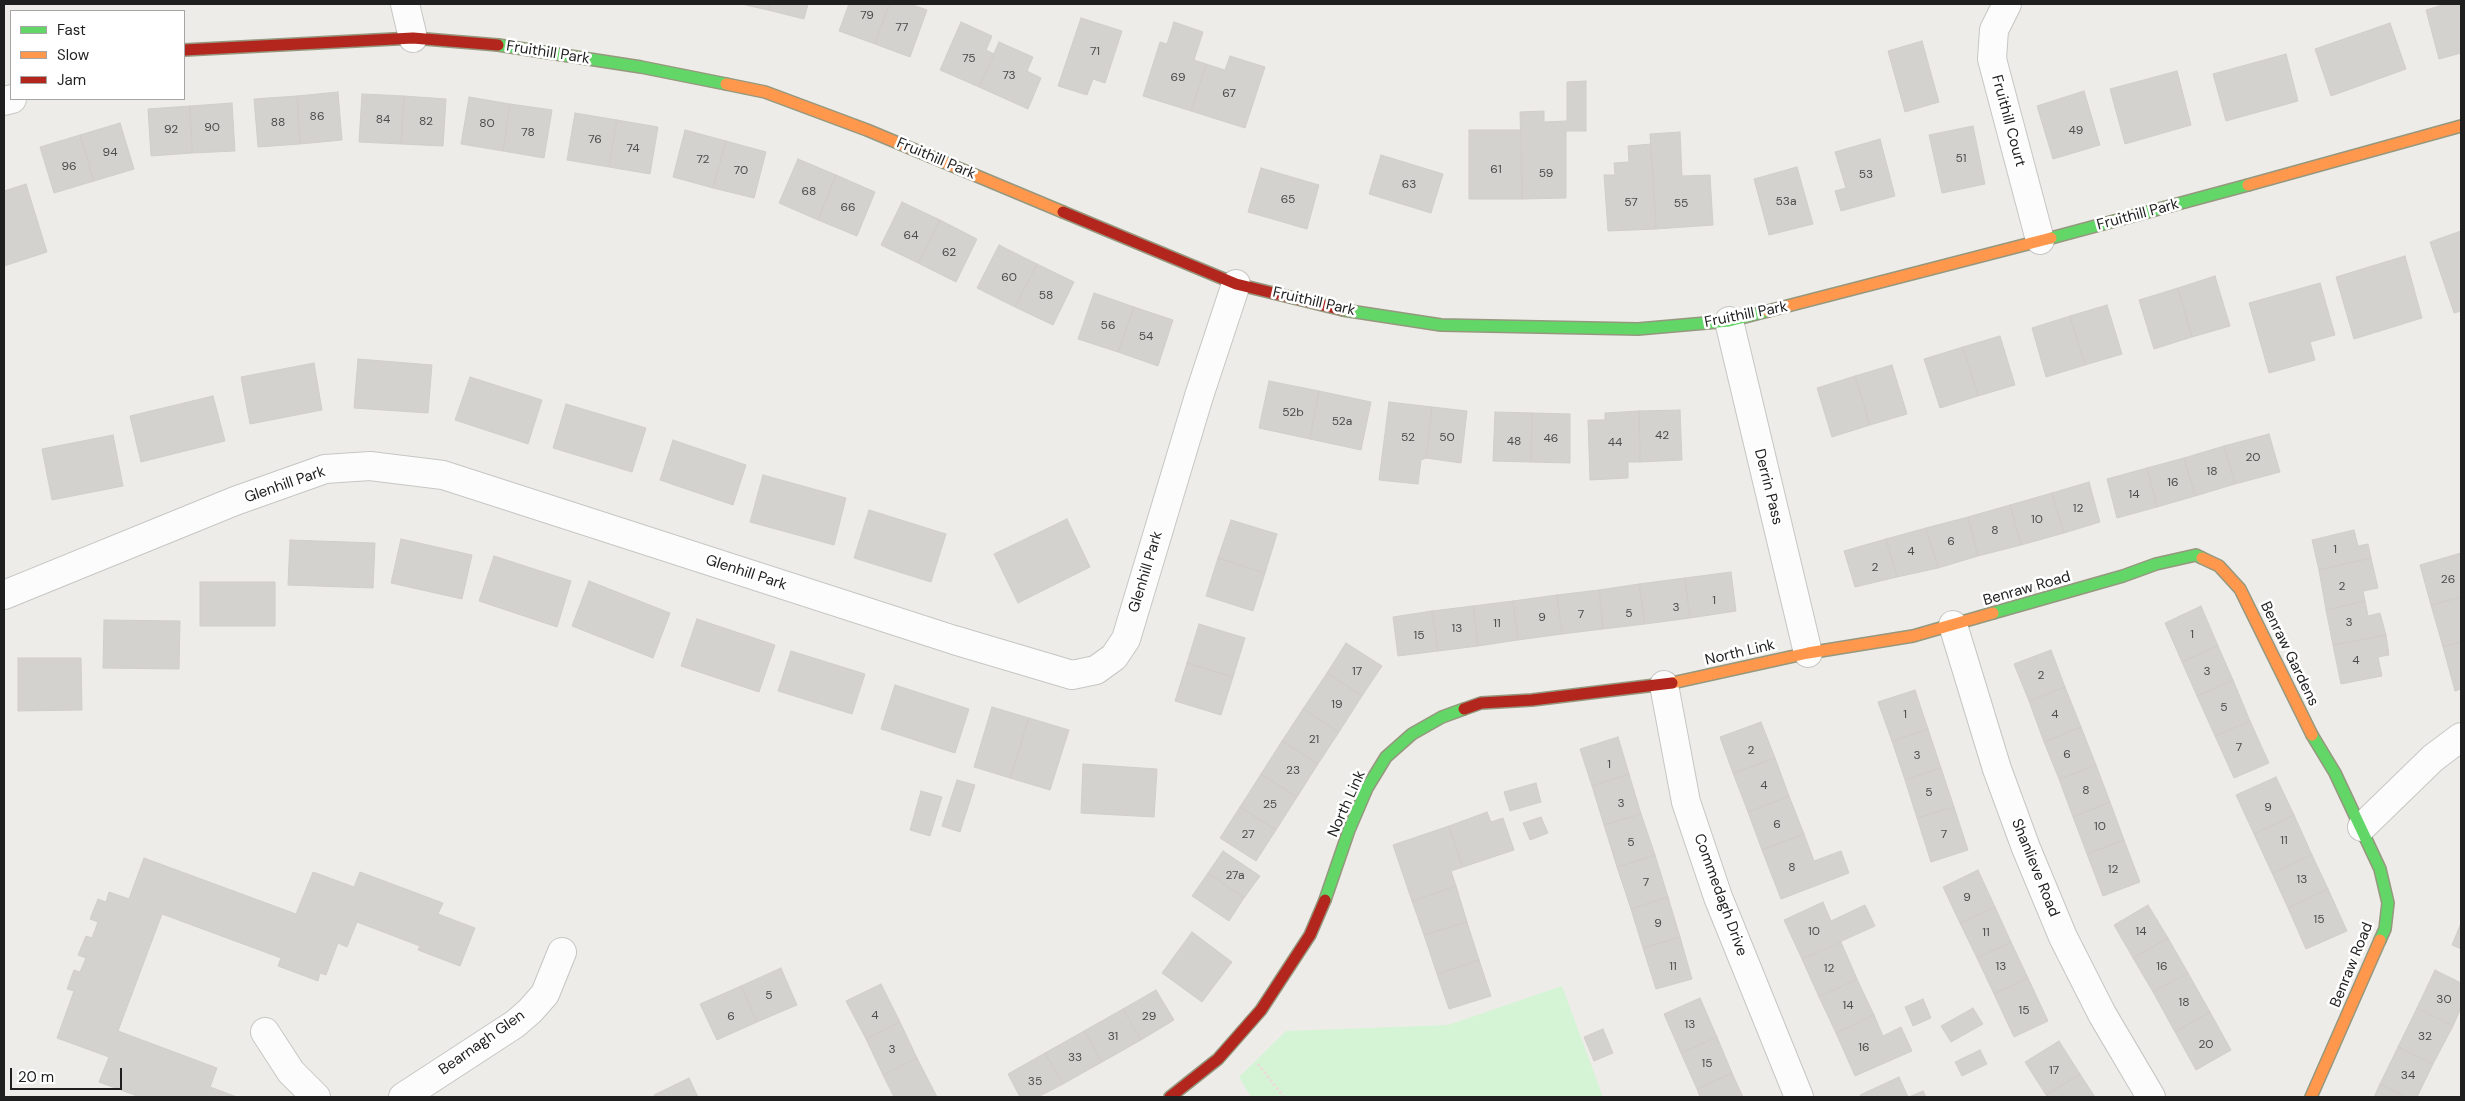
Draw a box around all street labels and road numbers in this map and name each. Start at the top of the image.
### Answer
street label: Fruithill Park [505,38,591,68]
street label: Fruithill Court [1987,73,2029,169]
street label: Fruithill Park [894,134,978,184]
street label: Fruithill Park [2095,195,2181,235]
street label: Fruithill Park [1271,284,1357,320]
street label: Fruithill Park [1703,298,1789,332]
street label: Derrin Pass [1750,447,1786,527]
street label: Glenhill Park [242,463,328,507]
street label: Glenhill Park [1125,529,1167,615]
street label: Glenhill Park [703,551,789,595]
street label: Benraw Road [1981,568,2073,610]
street label: Benraw Gardens [2256,599,2322,709]
street label: North Link [1703,636,1777,670]
street label: North Link [1324,768,1370,840]
street label: Shanlieve Road [2007,816,2063,920]
street label: Commedagh Drive [1689,831,1751,959]
street label: Benraw Road [2327,920,2377,1010]
street label: Bearnagh Glen [436,1007,528,1079]

